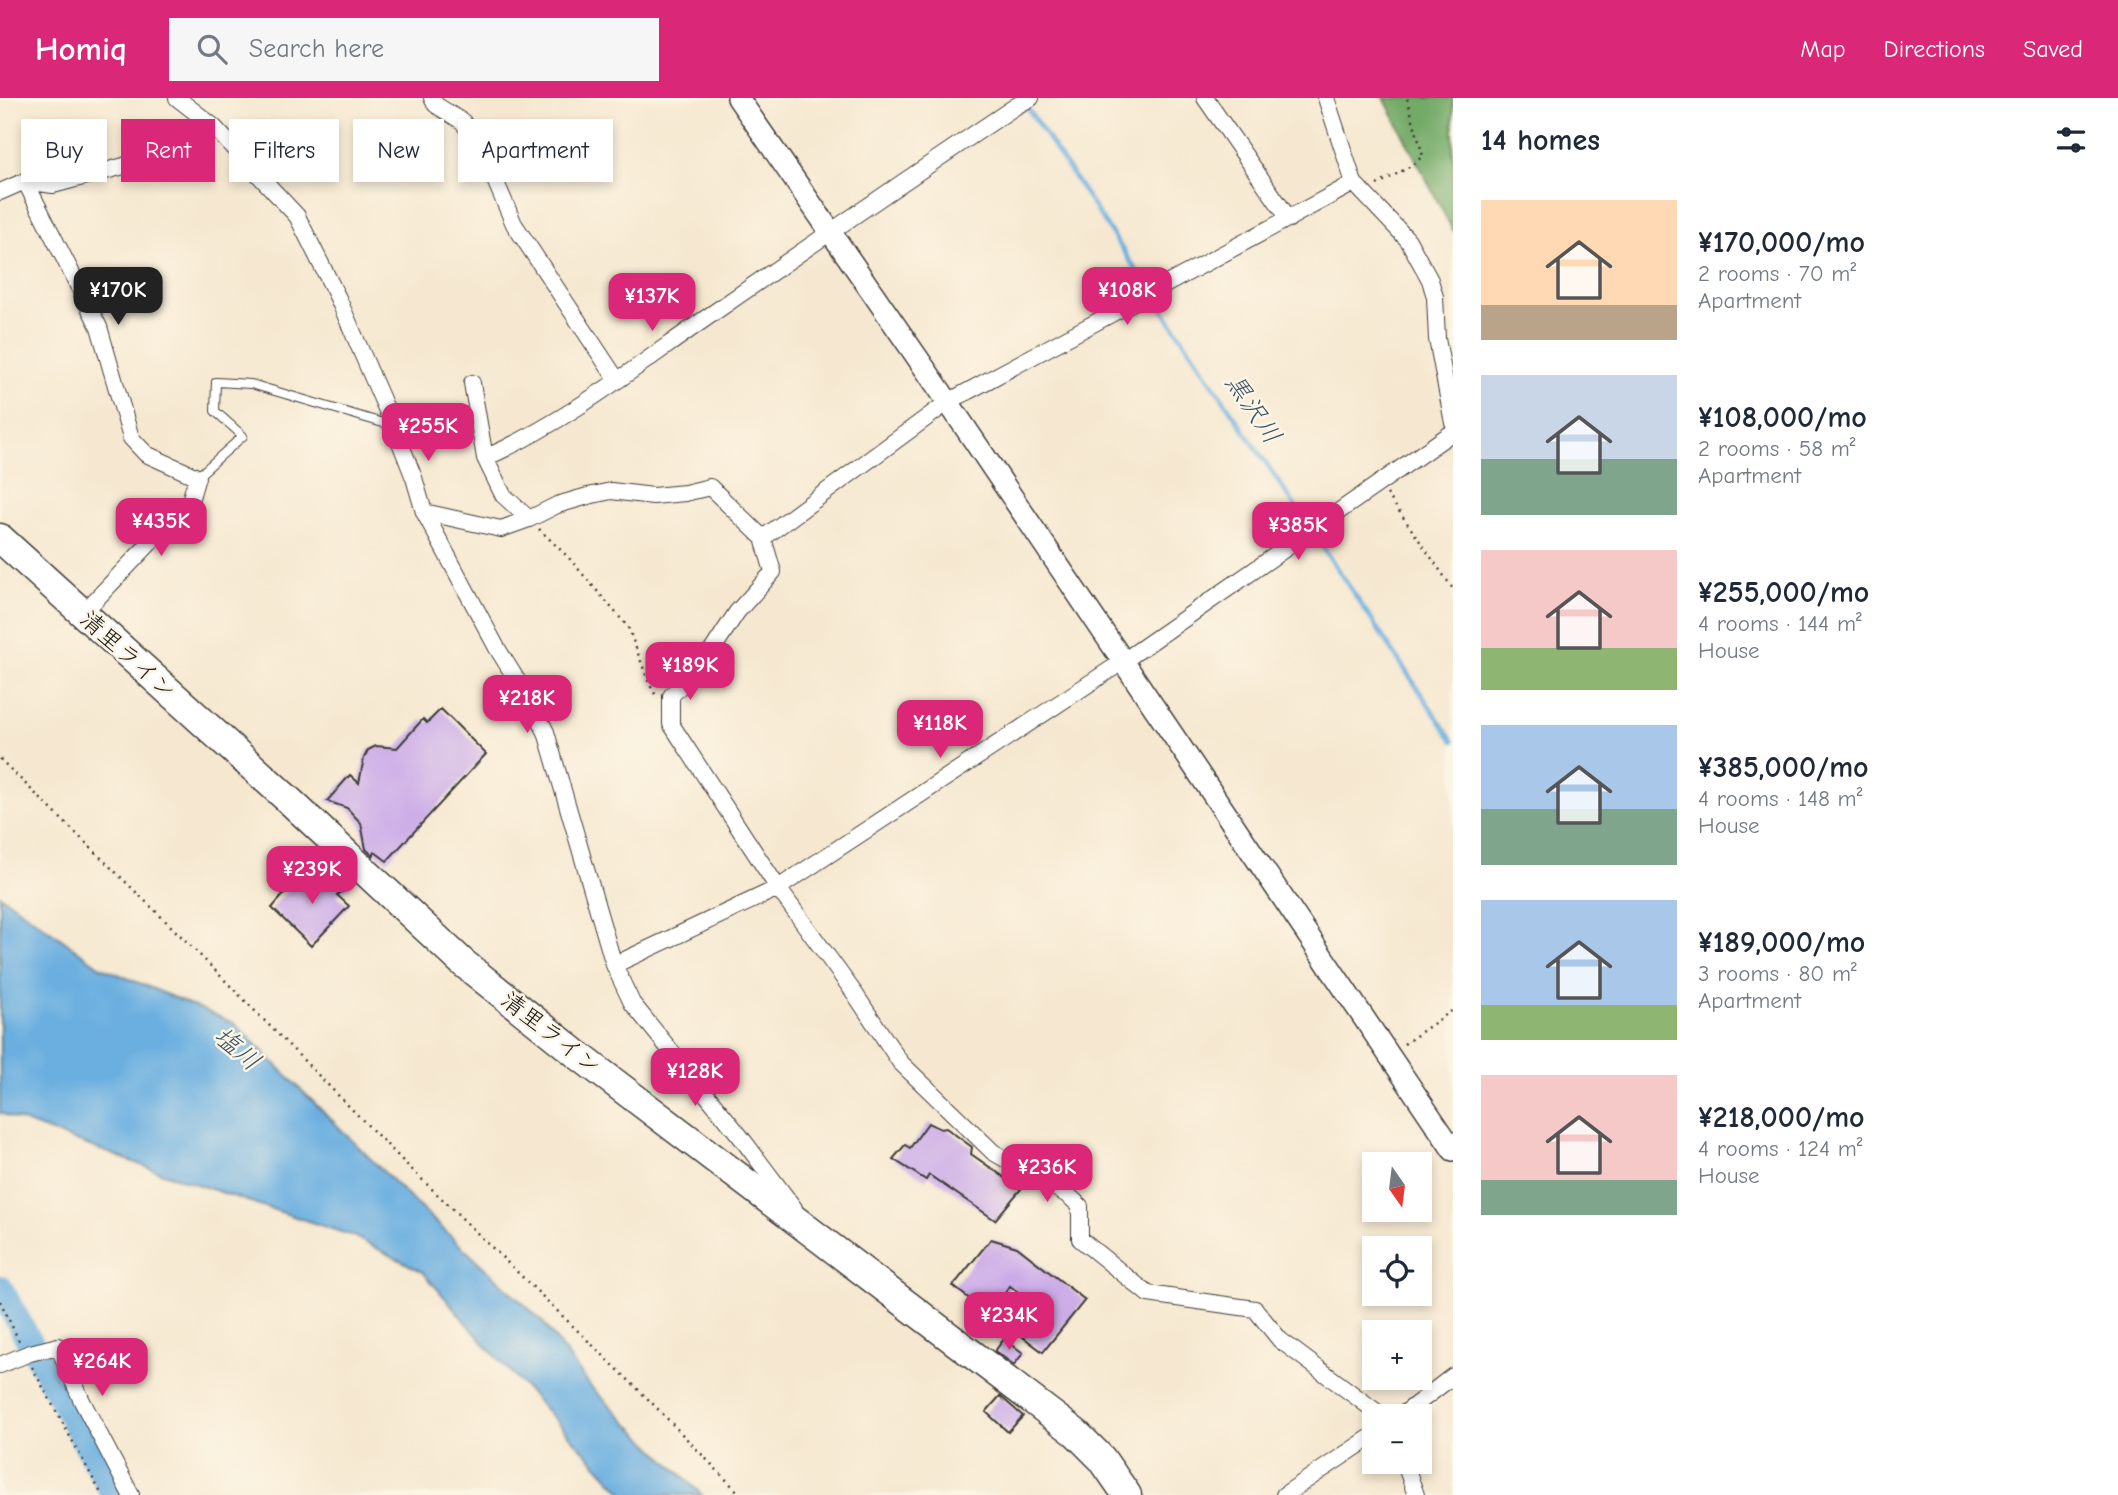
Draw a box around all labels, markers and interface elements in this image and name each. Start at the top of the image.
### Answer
search box [169,18,659,81]
text: Homiq [35,30,127,68]
icon: search [193,30,231,68]
text: Search here [249,34,384,64]
text: Map [1800,35,1846,63]
text: Directions [1884,35,1985,63]
text: Saved [2023,35,2083,63]
chip: Buy [21,119,107,182]
chip: Rent [121,119,215,182]
chip: Filters [229,119,339,182]
chip: New [353,119,444,182]
chip: Apartment [458,119,613,182]
icon: filters [2052,121,2090,159]
text: 14 homes [1481,123,1600,158]
text: ¥170,000/mo [1698,225,1865,260]
icon: home [1537,228,1621,312]
text: 2 rooms · 70 m² [1698,260,1856,287]
pin: ¥170K [69,268,167,327]
pin: ¥108K [1078,268,1176,327]
pin: ¥137K [603,274,701,333]
text: ¥170K [90,276,146,303]
text: ¥108K [1098,276,1156,303]
text: ¥137K [625,282,680,309]
text: Apartment [1698,287,1801,314]
water label: 黒沢川 [1219,368,1287,450]
text: ¥108,000/mo [1698,400,1867,435]
icon: home [1537,403,1621,487]
pin: ¥255K [379,404,477,463]
text: ¥255K [398,412,458,439]
text: 2 rooms · 58 m² [1698,435,1856,462]
text: Apartment [1698,462,1801,489]
pin: ¥435K [112,498,210,558]
pin: ¥385K [1249,503,1347,562]
text: ¥435K [132,507,190,534]
text: ¥385K [1268,511,1328,538]
text: ¥255,000/mo [1698,575,1869,610]
icon: home [1537,578,1621,662]
street label: 清里ライン [74,605,182,705]
text: 4 rooms · 144 m² [1698,610,1862,637]
text: House [1698,637,1760,664]
pin: ¥189K [641,642,739,702]
text: ¥189K [661,651,719,678]
pin: ¥218K [478,676,576,735]
text: ¥218K [499,684,555,711]
pin: ¥118K [891,700,989,760]
text: ¥118K [913,709,967,736]
text: ¥385,000/mo [1698,750,1869,785]
icon: home [1537,753,1621,837]
text: 4 rooms · 148 m² [1698,785,1862,812]
text: House [1698,812,1760,839]
pin: ¥239K [263,846,361,906]
text: ¥239K [282,855,342,882]
text: ¥189,000/mo [1698,925,1865,960]
icon: home [1537,928,1621,1012]
text: 3 rooms · 80 m² [1698,960,1857,987]
street label: 清里ライン [495,985,607,1081]
text: Apartment [1698,987,1801,1014]
water label: 塩川 [207,1021,267,1077]
pin: ¥128K [646,1048,744,1108]
text: ¥128K [667,1057,723,1084]
text: ¥218,000/mo [1698,1100,1865,1135]
icon: home [1537,1103,1621,1187]
text: 4 rooms · 124 m² [1698,1135,1862,1162]
pin: ¥236K [998,1144,1096,1204]
north arrow [1362,1152,1432,1222]
map controls [1362,1152,1432,1474]
text: ¥236K [1017,1153,1077,1180]
text: House [1698,1162,1760,1189]
button: locate [1362,1236,1432,1306]
pin: ¥234K [960,1292,1058,1352]
text: ¥234K [980,1301,1038,1328]
button: + [1362,1320,1432,1390]
pin: ¥264K [53,1338,151,1398]
text: ¥264K [73,1347,131,1374]
button: − [1362,1404,1432,1474]

